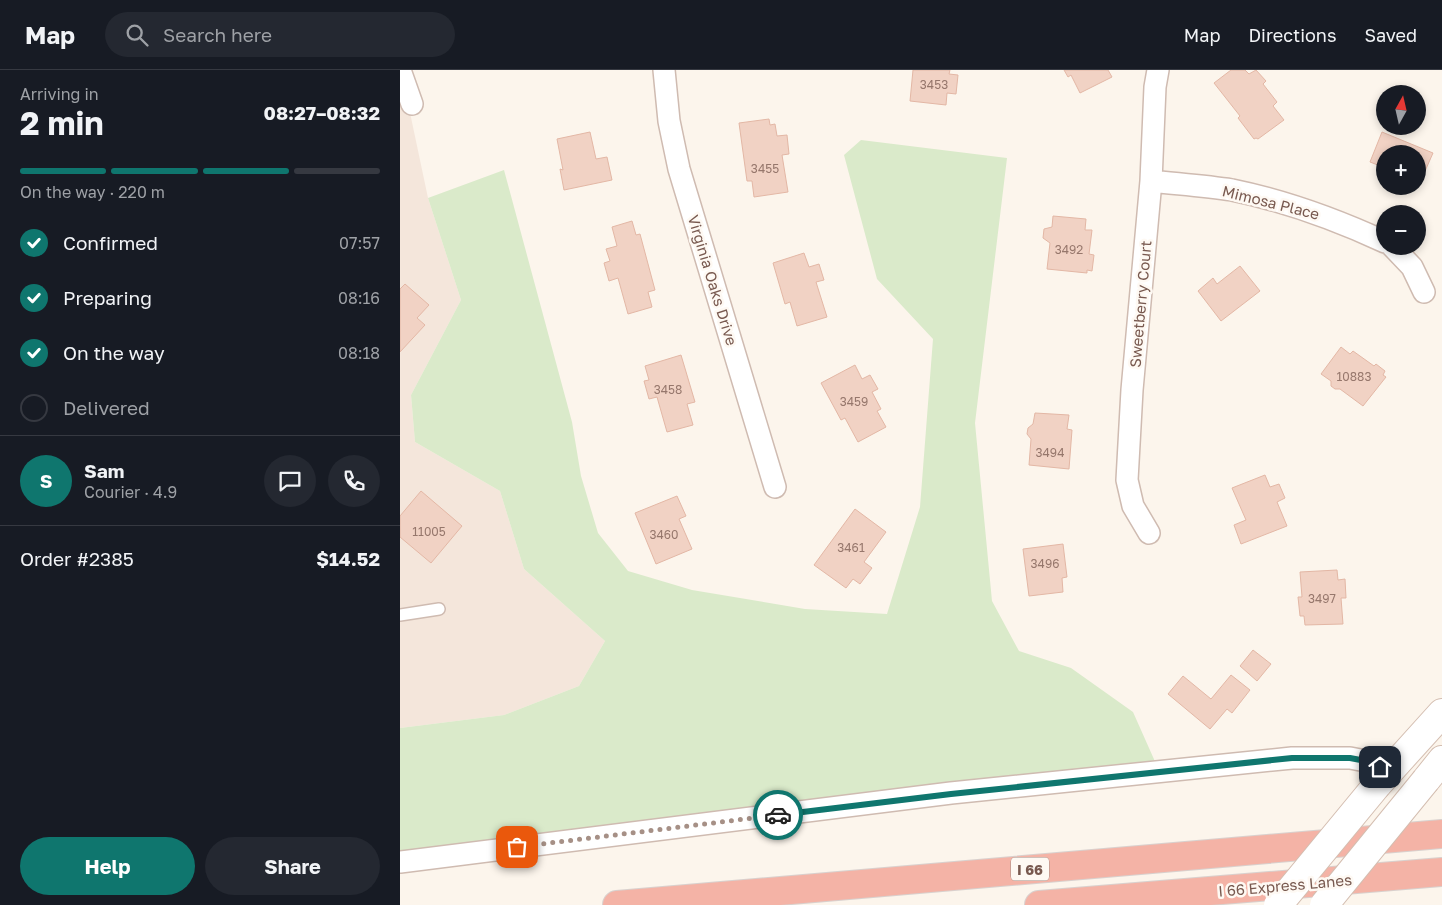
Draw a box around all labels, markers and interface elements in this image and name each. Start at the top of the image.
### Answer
search box [105,12,455,57]
text: Map [25,20,75,49]
icon: search [123,21,151,49]
text: Search here [163,23,272,46]
text: Map [1184,24,1220,46]
text: Directions [1248,24,1336,46]
text: Saved [1364,24,1417,46]
house number: 3453 [920,77,948,92]
text: Arriving in [20,84,99,104]
north arrow [1376,85,1426,135]
map controls [1376,85,1426,255]
text: 08:27–08:32 [264,101,380,124]
text: 2 min [20,104,104,142]
button: + [1376,145,1426,195]
house number: 3455 [751,161,779,176]
street label: Mimosa Place [1221,181,1322,223]
text: On the way · 220 m [20,182,165,202]
button: − [1376,205,1426,255]
street label: Virginia Oaks Drive [685,213,741,348]
icon: check [20,229,48,257]
text: Confirmed [63,231,158,254]
text: 07:57 [339,233,380,253]
street label: Sweetberry Court [1125,240,1155,368]
house number: 3492 [1055,242,1083,257]
icon: check [20,284,48,312]
text: Preparing [63,286,152,309]
text: 08:16 [338,288,380,308]
icon: check [20,339,48,367]
text: On the way [63,341,165,364]
text: 08:18 [338,343,380,363]
house number: 10883 [1337,369,1371,384]
house number: 3458 [654,382,682,397]
house number: 3459 [840,394,868,409]
text: Delivered [63,396,150,419]
house number: 3494 [1036,445,1064,460]
button: chat [264,455,316,507]
button: phone [328,455,380,507]
text: Sam [84,459,124,482]
text: S [40,469,52,492]
text: Courier · 4.9 [84,482,177,502]
house number: 11005 [412,524,446,539]
house number: 3460 [649,527,679,542]
house number: 3461 [837,540,865,555]
text: Order #2385 [20,547,134,570]
text: $14.52 [316,547,380,570]
house number: 3496 [1031,556,1059,571]
house number: 3497 [1308,591,1336,606]
pin [1359,746,1401,788]
icon: home [1366,753,1394,781]
courier [753,790,803,840]
icon: car [764,801,792,829]
pin [496,826,538,868]
icon: bag [503,833,531,861]
button: Help [20,837,195,895]
button: Share [205,837,380,895]
road number: I 66 [1011,858,1049,881]
street label: I 66 Express Lanes [1217,870,1353,900]

